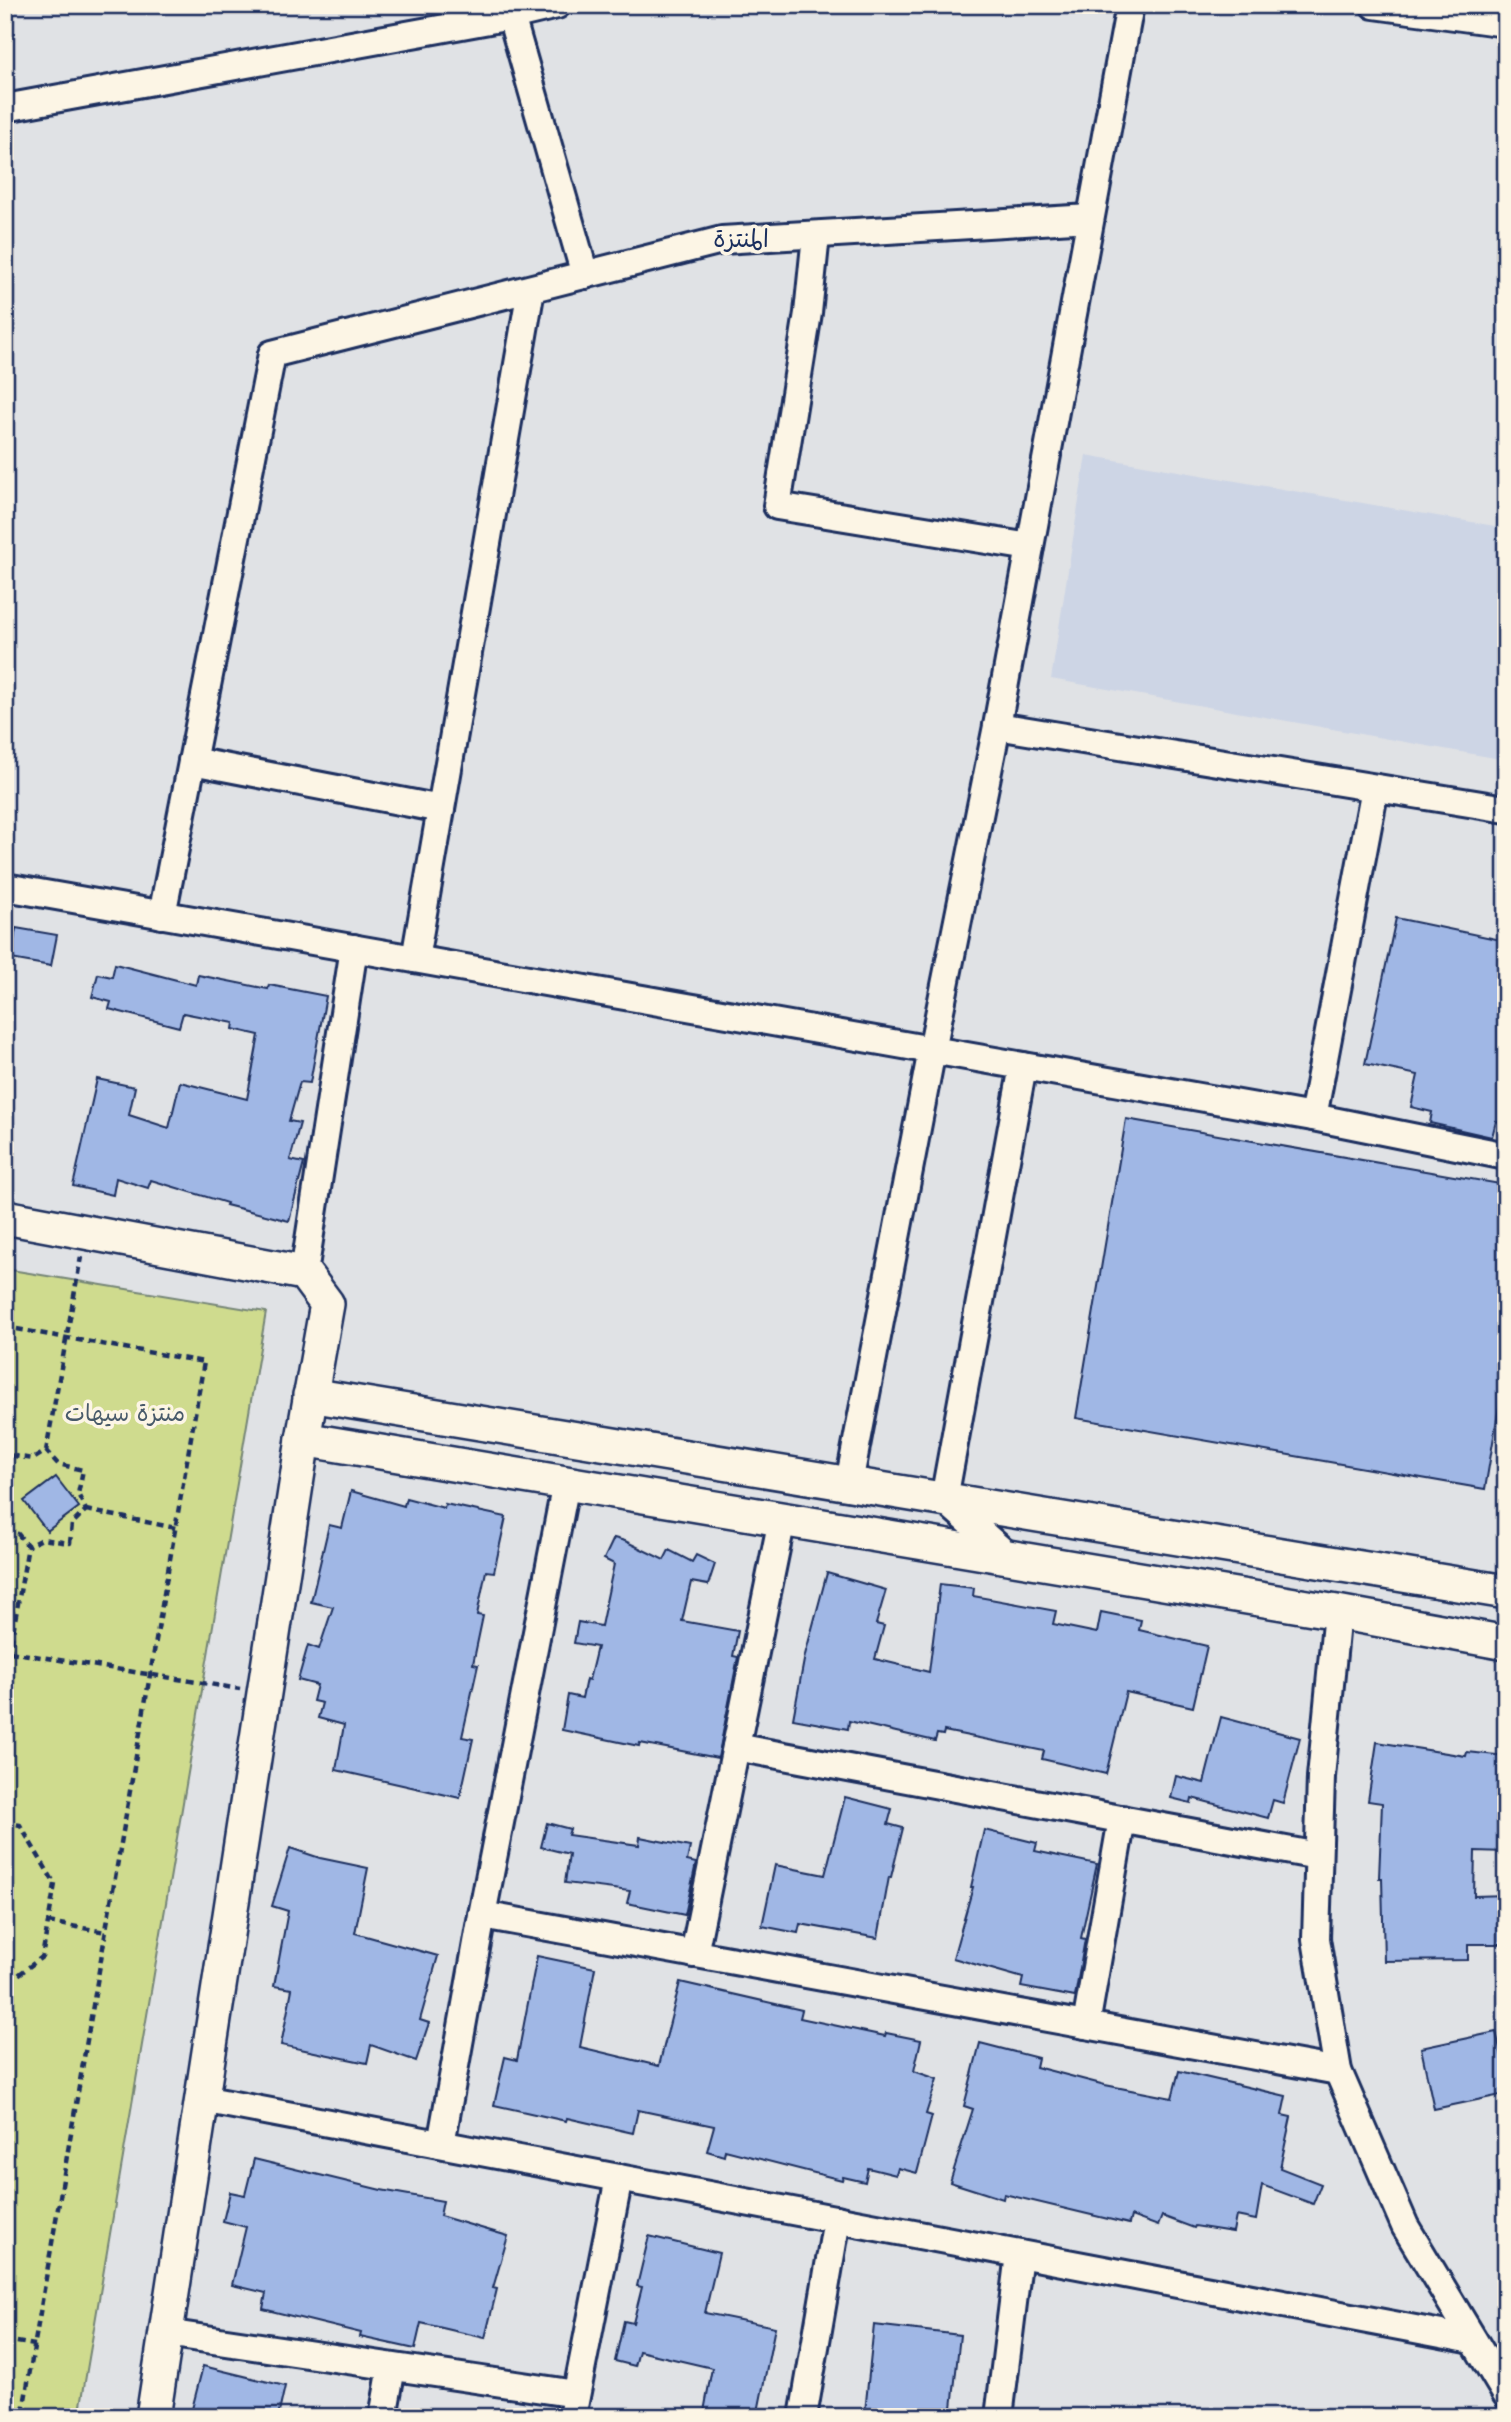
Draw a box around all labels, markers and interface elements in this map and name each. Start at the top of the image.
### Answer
district label: المنتزة [713,219,769,255]
park label: منتزة سيهات [65,1394,185,1429]

